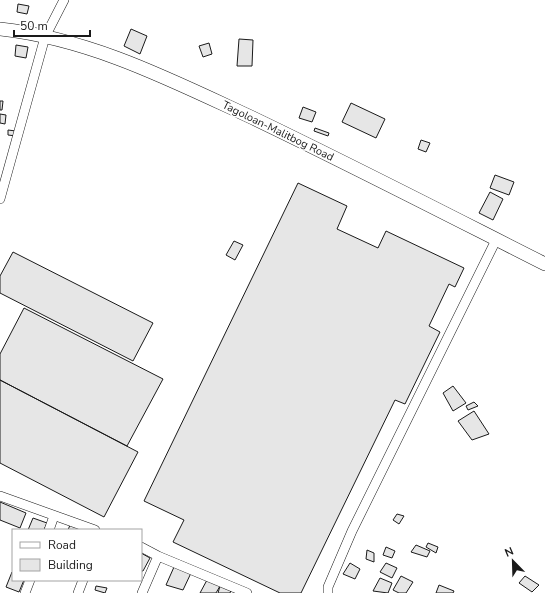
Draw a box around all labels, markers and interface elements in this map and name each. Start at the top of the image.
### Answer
scale bar [14,12,90,38]
text: 50 m [20,18,48,34]
street label: Tagoloan-Malitbog Road [220,97,336,165]
legend [12,529,142,581]
text: Road [48,537,76,553]
north arrow [493,541,533,581]
text: N [503,544,516,561]
text: Building [48,557,93,573]

